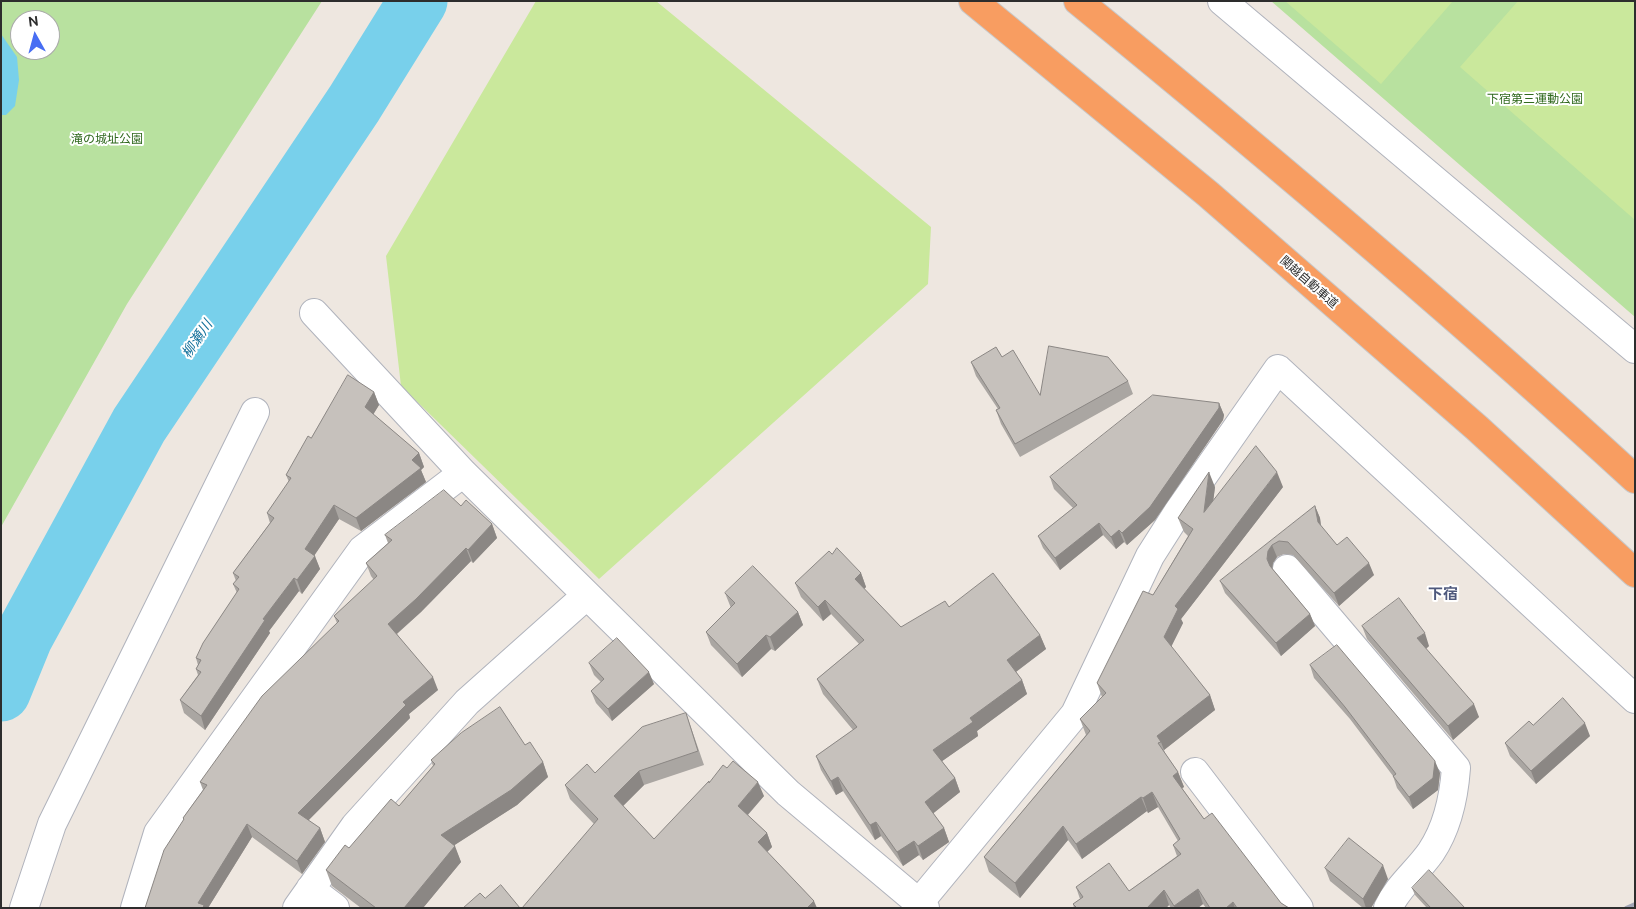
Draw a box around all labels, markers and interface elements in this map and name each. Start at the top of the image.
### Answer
north arrow [10,10,60,60]
text: N [27,13,39,30]
park label: 下宿第三運動公園 [1487,92,1583,106]
park label: 滝の城址公園 [71,132,143,146]
street label: 関越自動車道 [1277,253,1341,311]
water label: 柳瀬川 [178,317,216,361]
district label: 下宿 [1428,585,1458,603]

